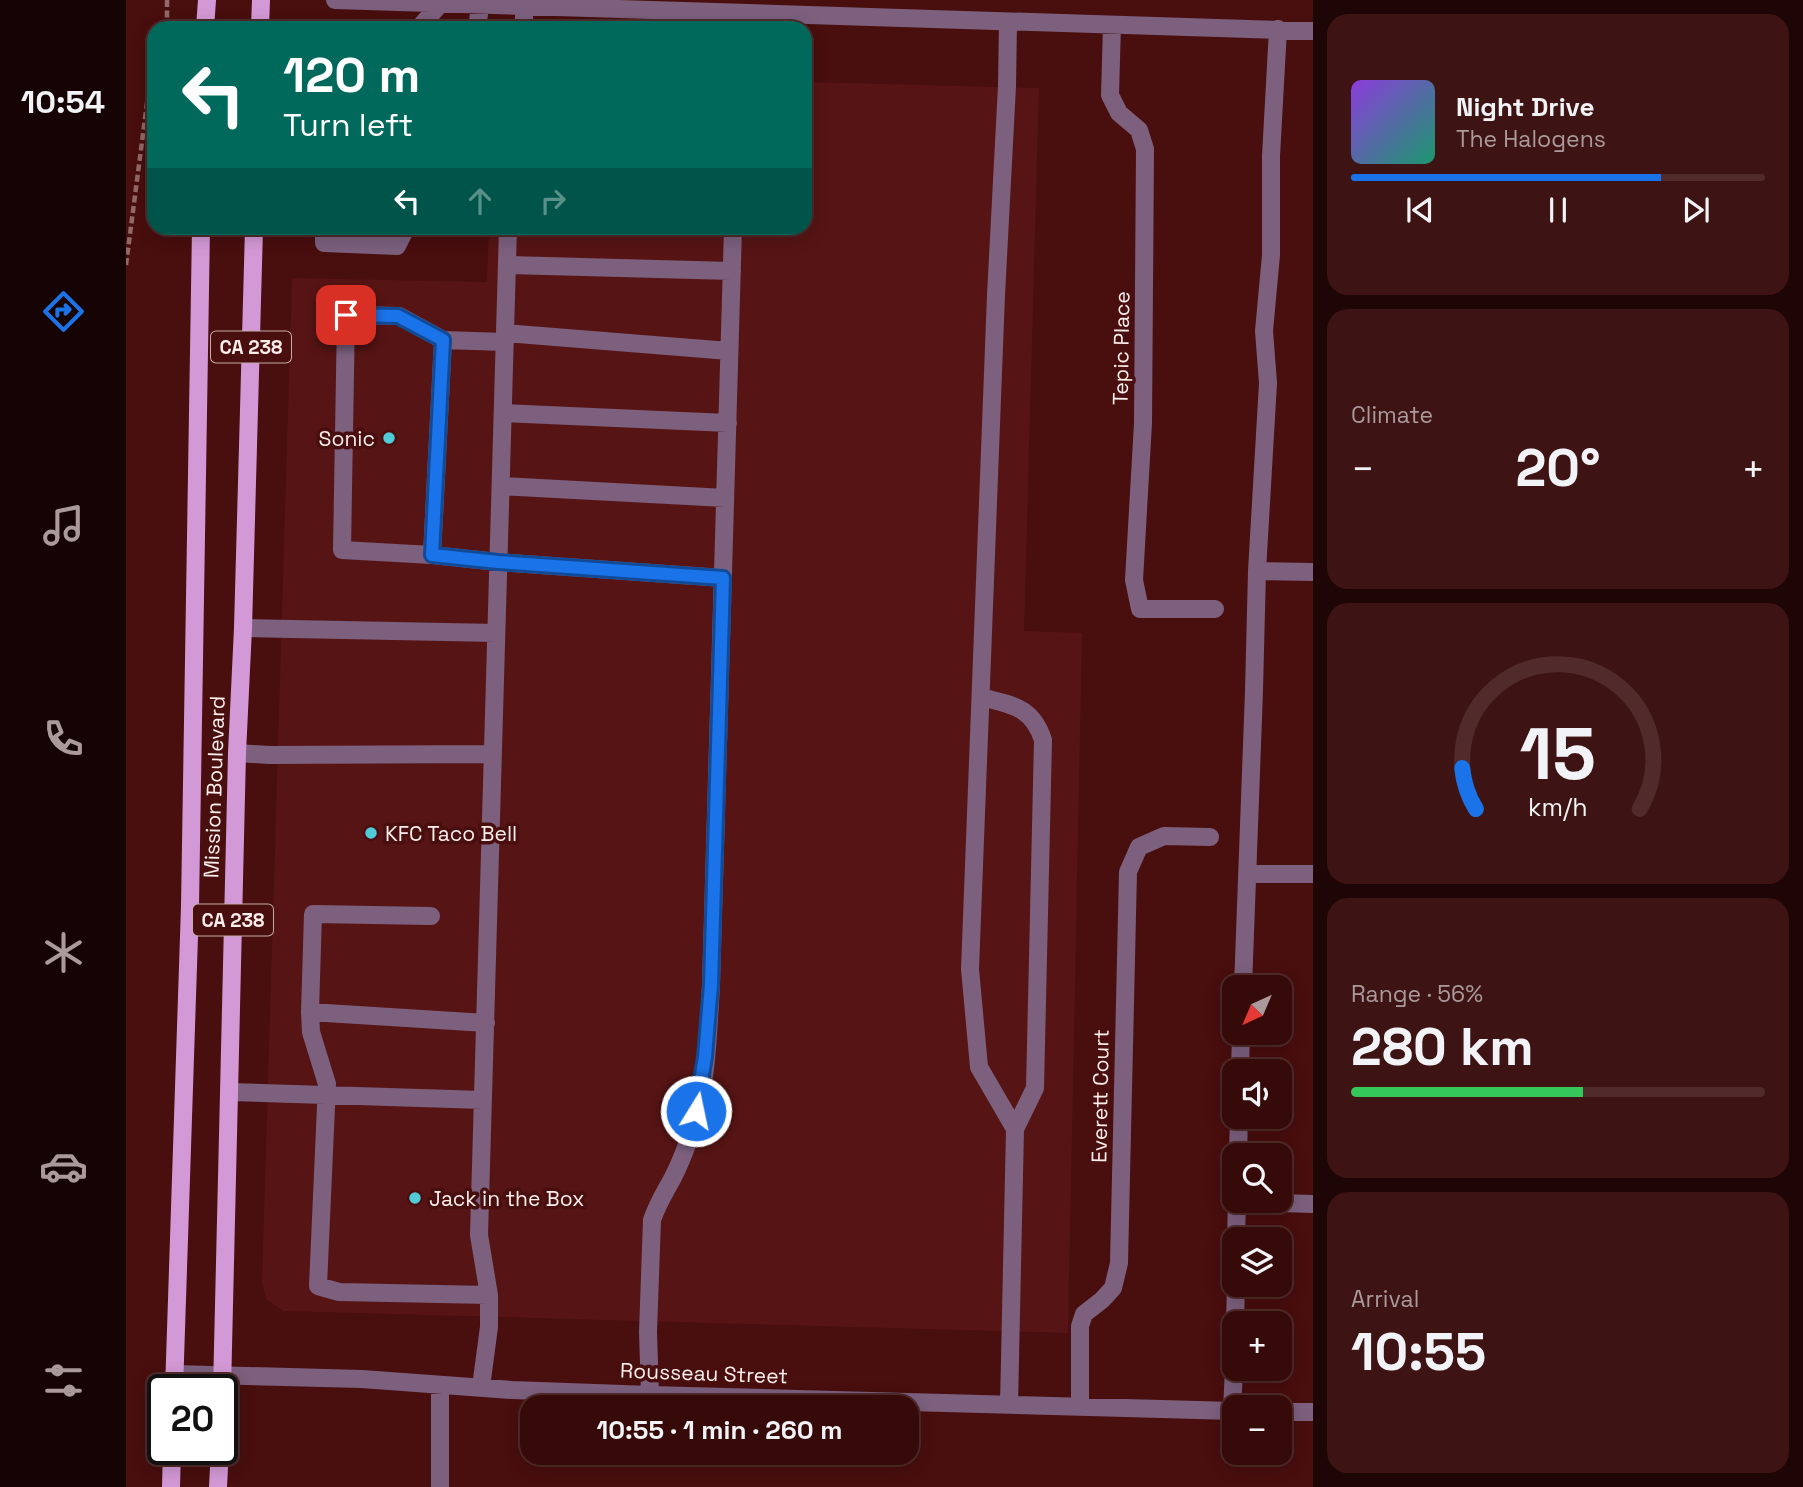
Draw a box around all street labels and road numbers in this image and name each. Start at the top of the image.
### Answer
street label: Tepic Place [1107,291,1135,405]
road number: CA 238 [211,332,291,362]
street label: Mission Boulevard [197,695,231,879]
road number: CA 238 [193,904,273,936]
street label: Everett Court [1085,1029,1115,1163]
street label: Rousseau Street [620,1357,788,1389]

